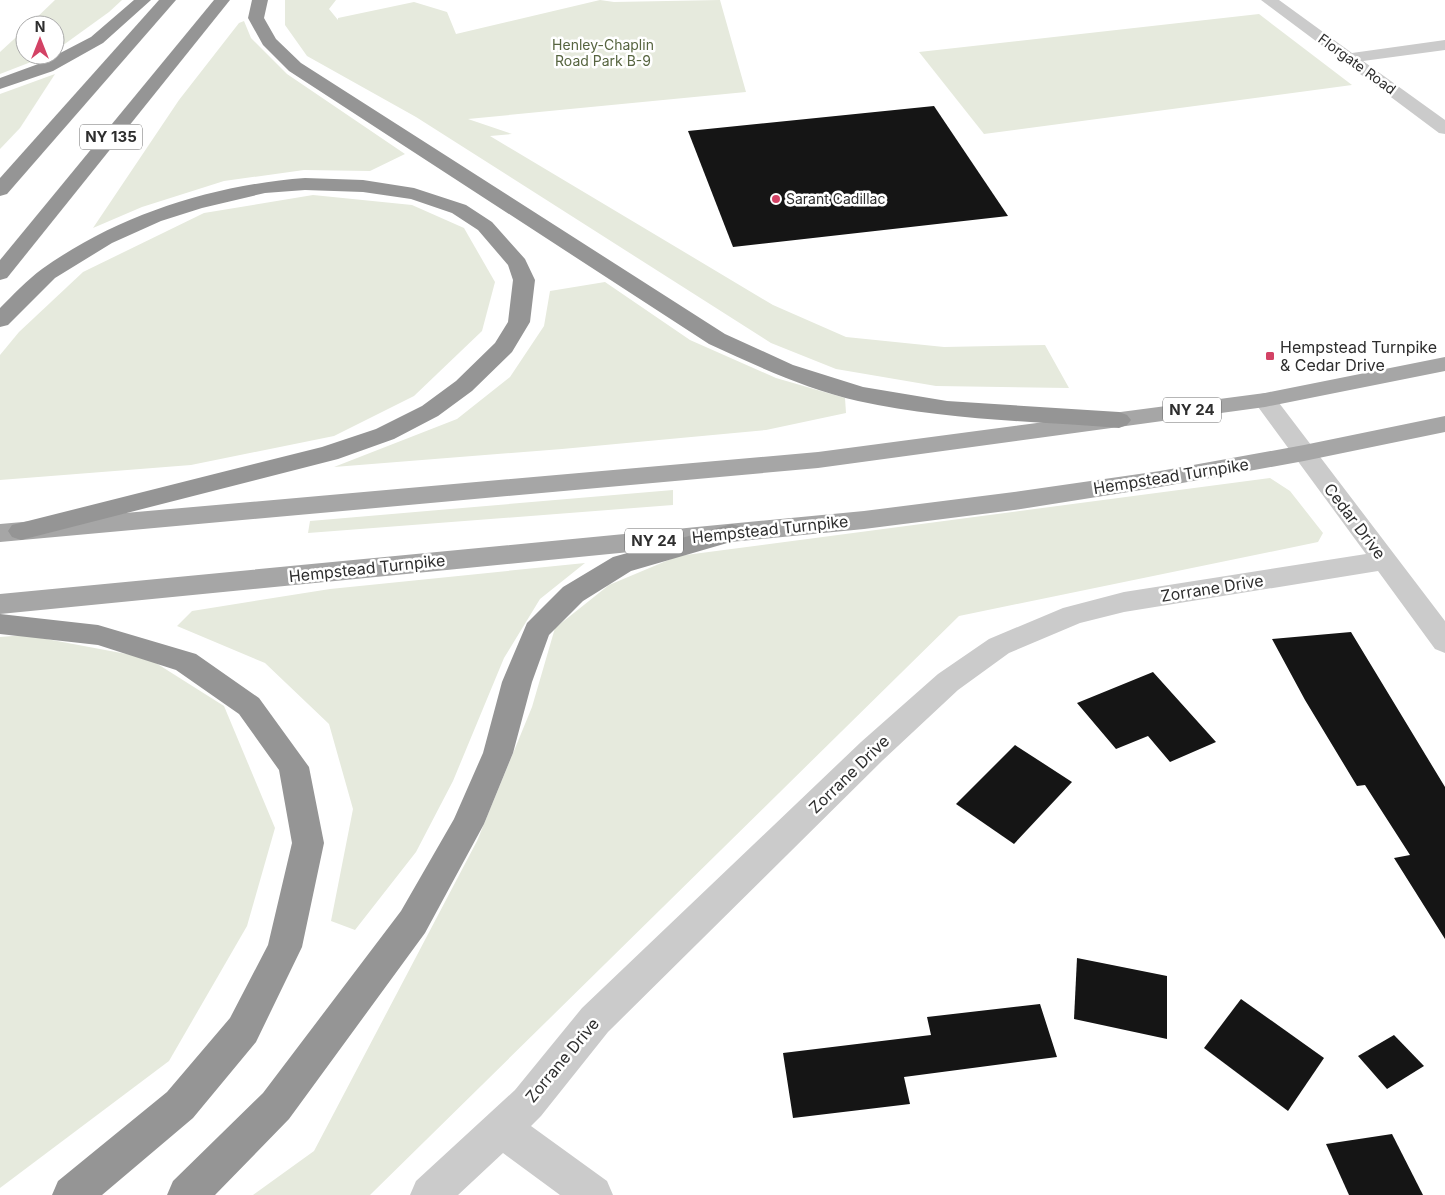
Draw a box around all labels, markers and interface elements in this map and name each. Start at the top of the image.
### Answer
north arrow [15,15,65,65]
text: N [35,18,45,35]
street label: Florgate Road [1315,30,1399,97]
park label: Henley-Chaplin Road Park B-9 [552,36,654,69]
road number: NY 135 [80,124,142,150]
place label: Sarant Cadillac [786,190,885,207]
marker: Sarant Cadillac [770,193,782,205]
place label: Hempstead Turnpike & Cedar Drive [1280,337,1437,375]
marker: Hempstead Turnpike & Cedar Drive [1264,350,1276,362]
road number: NY 24 [1163,398,1221,422]
street label: Hempstead Turnpike [1092,454,1250,498]
street label: Cedar Drive [1320,479,1390,563]
street label: Hempstead Turnpike [691,511,849,547]
road number: NY 24 [625,528,683,554]
street label: Hempstead Turnpike [288,550,446,586]
street label: Zorrane Drive [1159,570,1265,606]
street label: Zorrane Drive [805,731,893,817]
street label: Zorrane Drive [521,1014,603,1106]

